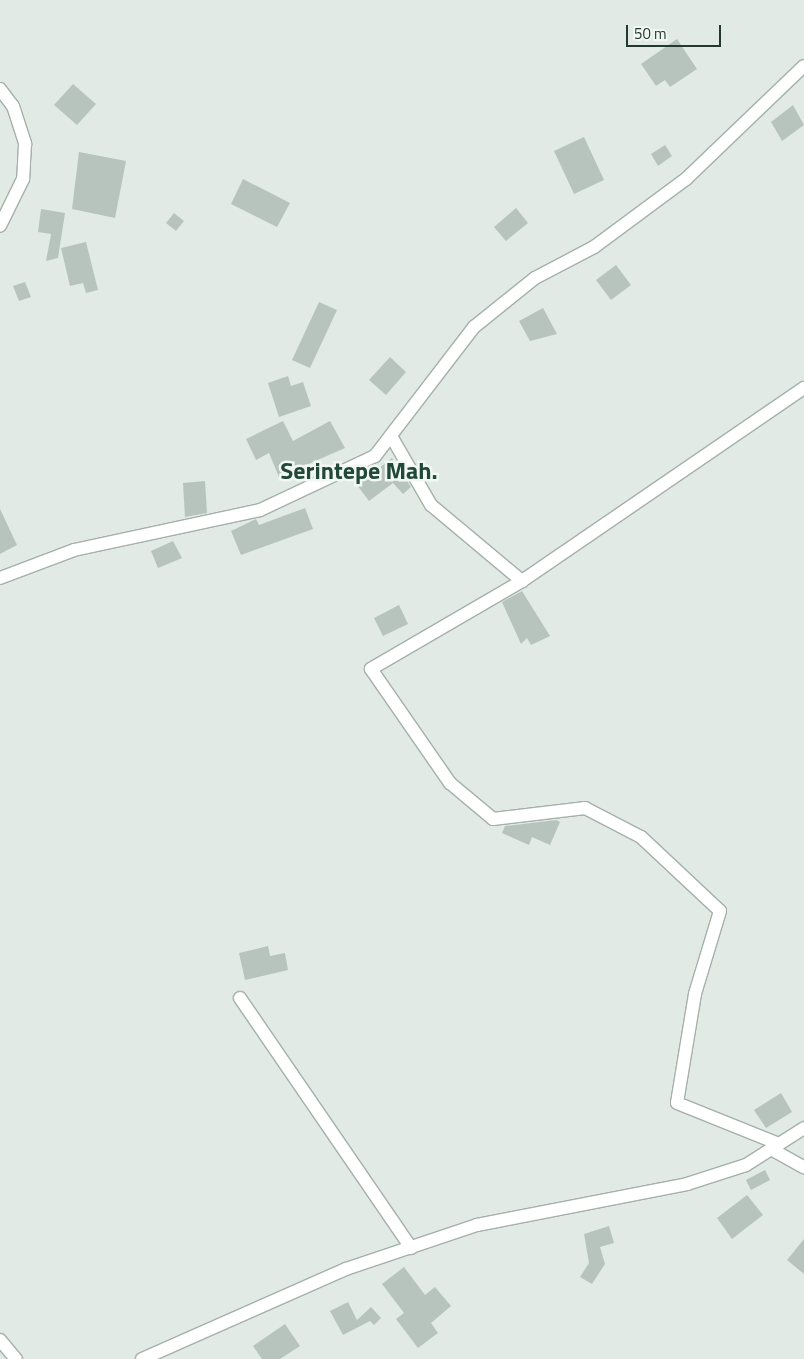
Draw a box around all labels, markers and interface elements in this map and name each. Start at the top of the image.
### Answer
scale bar [629,15,724,47]
text: 50 m [634,22,667,45]
district label: Serintepe Mah. [280,457,438,485]

